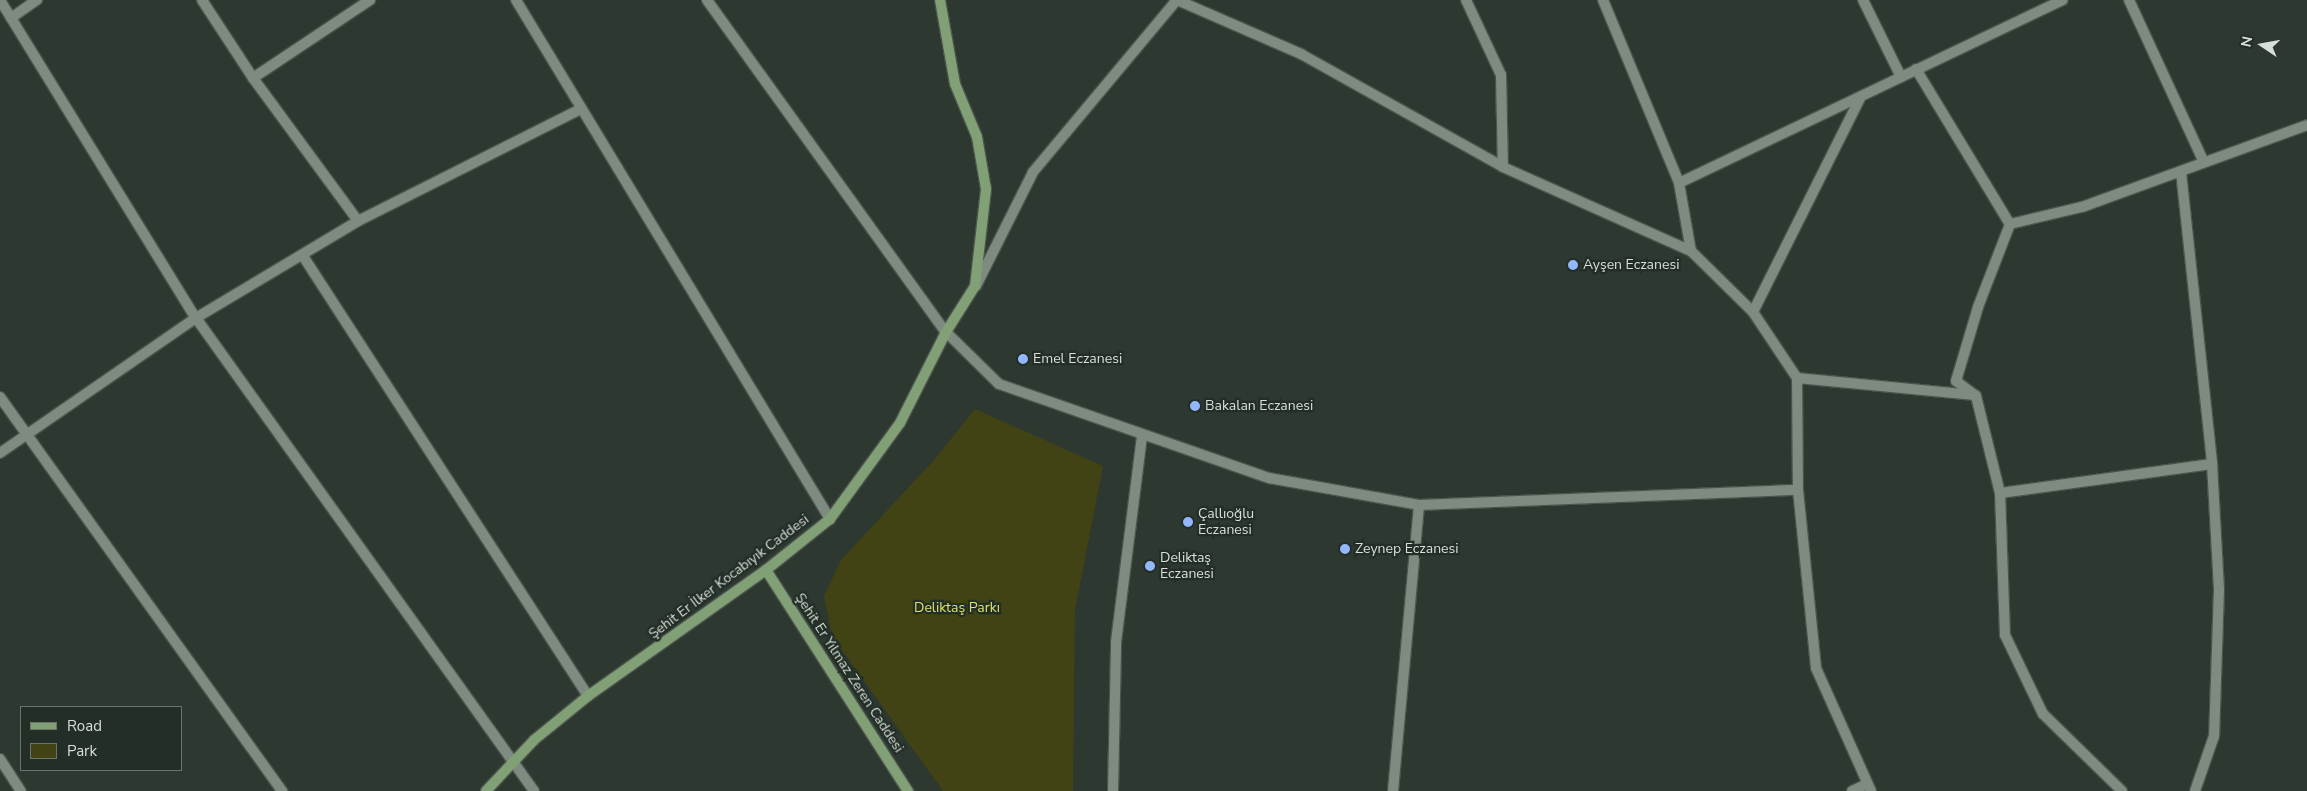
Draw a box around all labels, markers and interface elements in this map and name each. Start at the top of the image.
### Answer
north arrow [2237,20,2287,70]
text: N [2236,35,2257,49]
place label: Ayşen Eczanesi [1583,257,1679,273]
marker: Ayşen Eczanesi [1567,259,1579,271]
place label: Emel Eczanesi [1033,351,1122,367]
marker: Emel Eczanesi [1017,353,1029,365]
place label: Bakalan Eczanesi [1205,398,1313,414]
marker: Bakalan Eczanesi [1189,400,1201,412]
place label: Çallıoğlu Eczanesi [1198,506,1254,538]
street label: Şehit Er İlker Kocabıyık Caddesi [646,511,812,643]
marker: Çallıoğlu Eczanesi [1182,516,1194,528]
place label: Zeynep Eczanesi [1355,541,1459,557]
marker: Zeynep Eczanesi [1339,543,1351,555]
place label: Deliktaş Eczanesi [1160,550,1214,582]
marker: Deliktaş Eczanesi [1144,560,1156,572]
street label: Şehit Er Yılmaz Zeren Caddesi [791,590,907,756]
park label: Deliktaş Parkı [914,600,1000,616]
legend [20,706,182,771]
text: Road [67,716,102,736]
text: Park [67,741,97,761]

